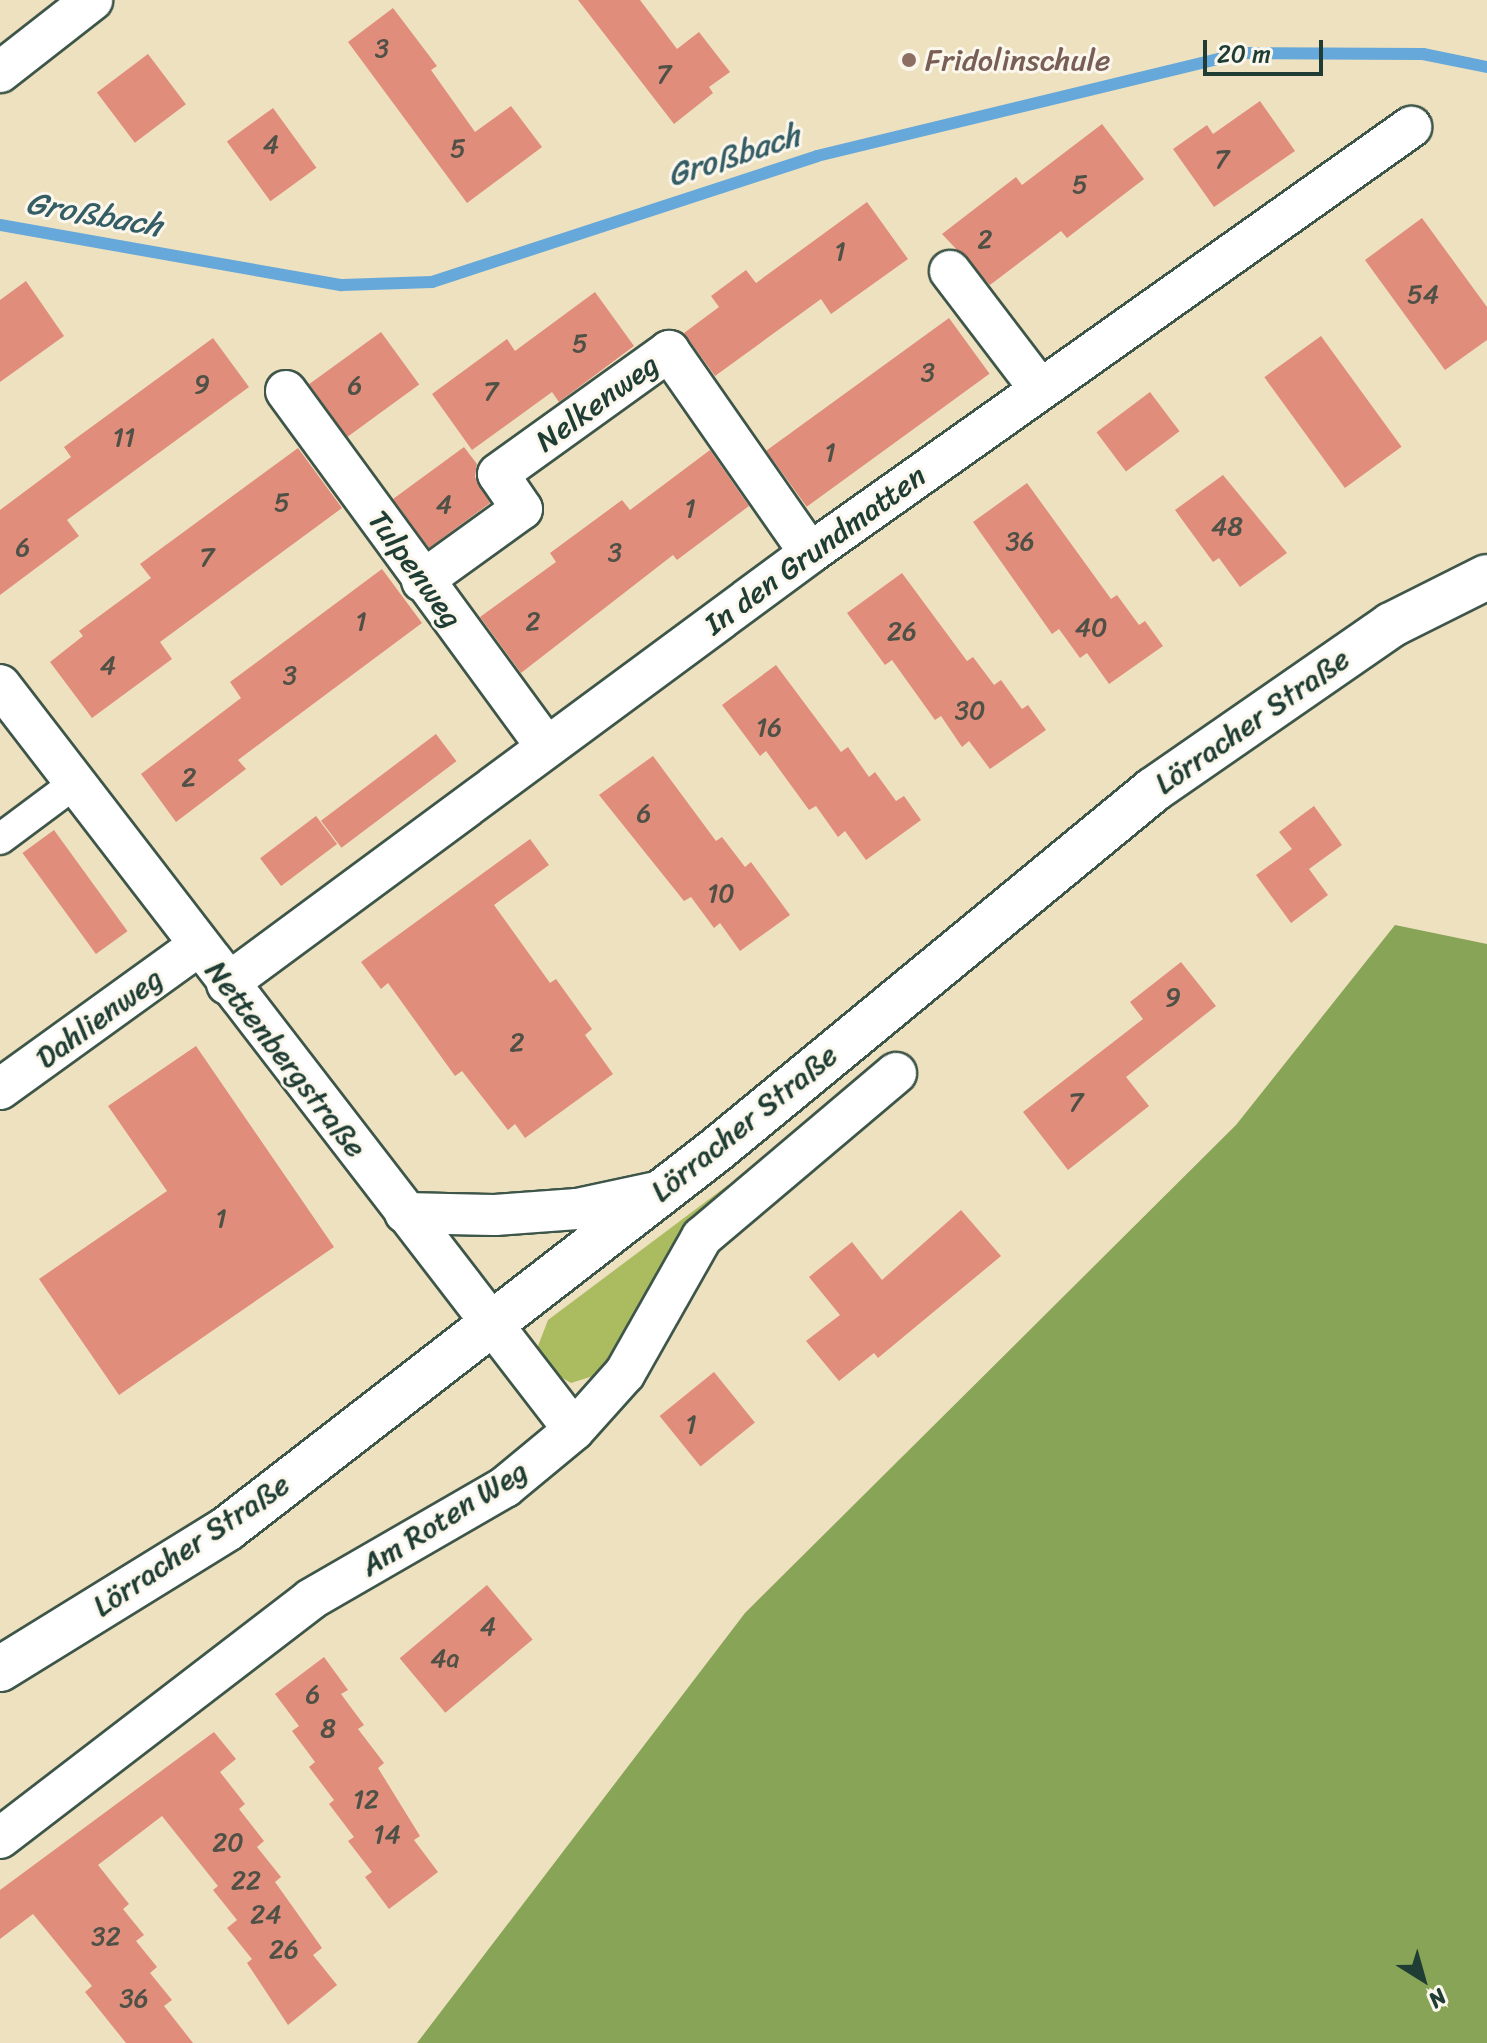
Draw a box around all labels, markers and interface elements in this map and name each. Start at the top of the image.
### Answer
scale bar [1207,24,1327,74]
house number: 3 [375,33,389,65]
text: 20 m [1217,33,1271,75]
place label: Fridolinschule [925,42,1111,78]
marker: Fridolinschule [900,51,918,69]
house number: 7 [657,59,671,91]
water label: Großbach [663,117,805,195]
house number: 4 [263,129,279,161]
house number: 5 [450,133,466,165]
house number: 7 [1215,144,1229,176]
house number: 5 [1072,169,1088,201]
water label: Großbach [23,184,165,246]
house number: 2 [977,224,993,256]
house number: 1 [834,236,846,268]
house number: 54 [1407,279,1439,311]
house number: 5 [572,328,588,360]
street label: Nelkenweg [529,346,665,460]
house number: 3 [921,357,935,389]
house number: 9 [194,369,210,401]
house number: 6 [348,370,362,402]
house number: 7 [484,376,498,408]
house number: 11 [113,422,135,454]
house number: 1 [824,437,836,469]
street label: In den Grundmatten [698,458,932,642]
house number: 5 [274,487,290,519]
house number: 4 [436,489,452,521]
house number: 1 [684,493,696,525]
street label: Tulpenweg [360,503,470,635]
house number: 48 [1211,511,1243,543]
house number: 36 [1005,526,1035,558]
house number: 6 [16,532,30,564]
house number: 3 [608,537,622,569]
house number: 7 [200,542,214,574]
house number: 1 [355,606,367,638]
house number: 2 [525,606,541,638]
house number: 40 [1075,612,1107,644]
house number: 26 [887,616,917,648]
street label: Lörracher Straße [1147,640,1357,802]
house number: 4 [100,650,116,682]
house number: 3 [283,660,297,692]
house number: 30 [955,695,985,727]
house number: 16 [756,712,782,744]
house number: 2 [181,762,197,794]
house number: 6 [637,798,651,830]
house number: 10 [707,878,735,910]
street label: Nettenbergstraße [198,953,374,1165]
street label: Dahlienweg [29,960,169,1076]
house number: 9 [1165,982,1181,1014]
house number: 2 [509,1027,525,1059]
street label: Lörracher Straße [643,1037,845,1209]
house number: 7 [1069,1087,1083,1119]
house number: 1 [215,1203,227,1235]
house number: 1 [685,1409,697,1441]
street label: Am Roten Weg [354,1452,534,1584]
street label: Lörracher Straße [85,1466,297,1624]
house number: 4 [480,1611,496,1643]
house number: 4a [430,1643,460,1675]
house number: 6 [306,1679,320,1711]
house number: 8 [320,1713,336,1745]
house number: 12 [353,1784,379,1816]
house number: 14 [373,1819,401,1851]
house number: 20 [212,1827,244,1859]
house number: 22 [231,1865,261,1897]
house number: 24 [250,1899,282,1931]
house number: 32 [91,1921,121,1953]
house number: 26 [269,1934,299,1966]
north arrow [1383,1939,1463,2019]
text: N [1420,1978,1456,2019]
house number: 36 [119,1983,149,2015]

